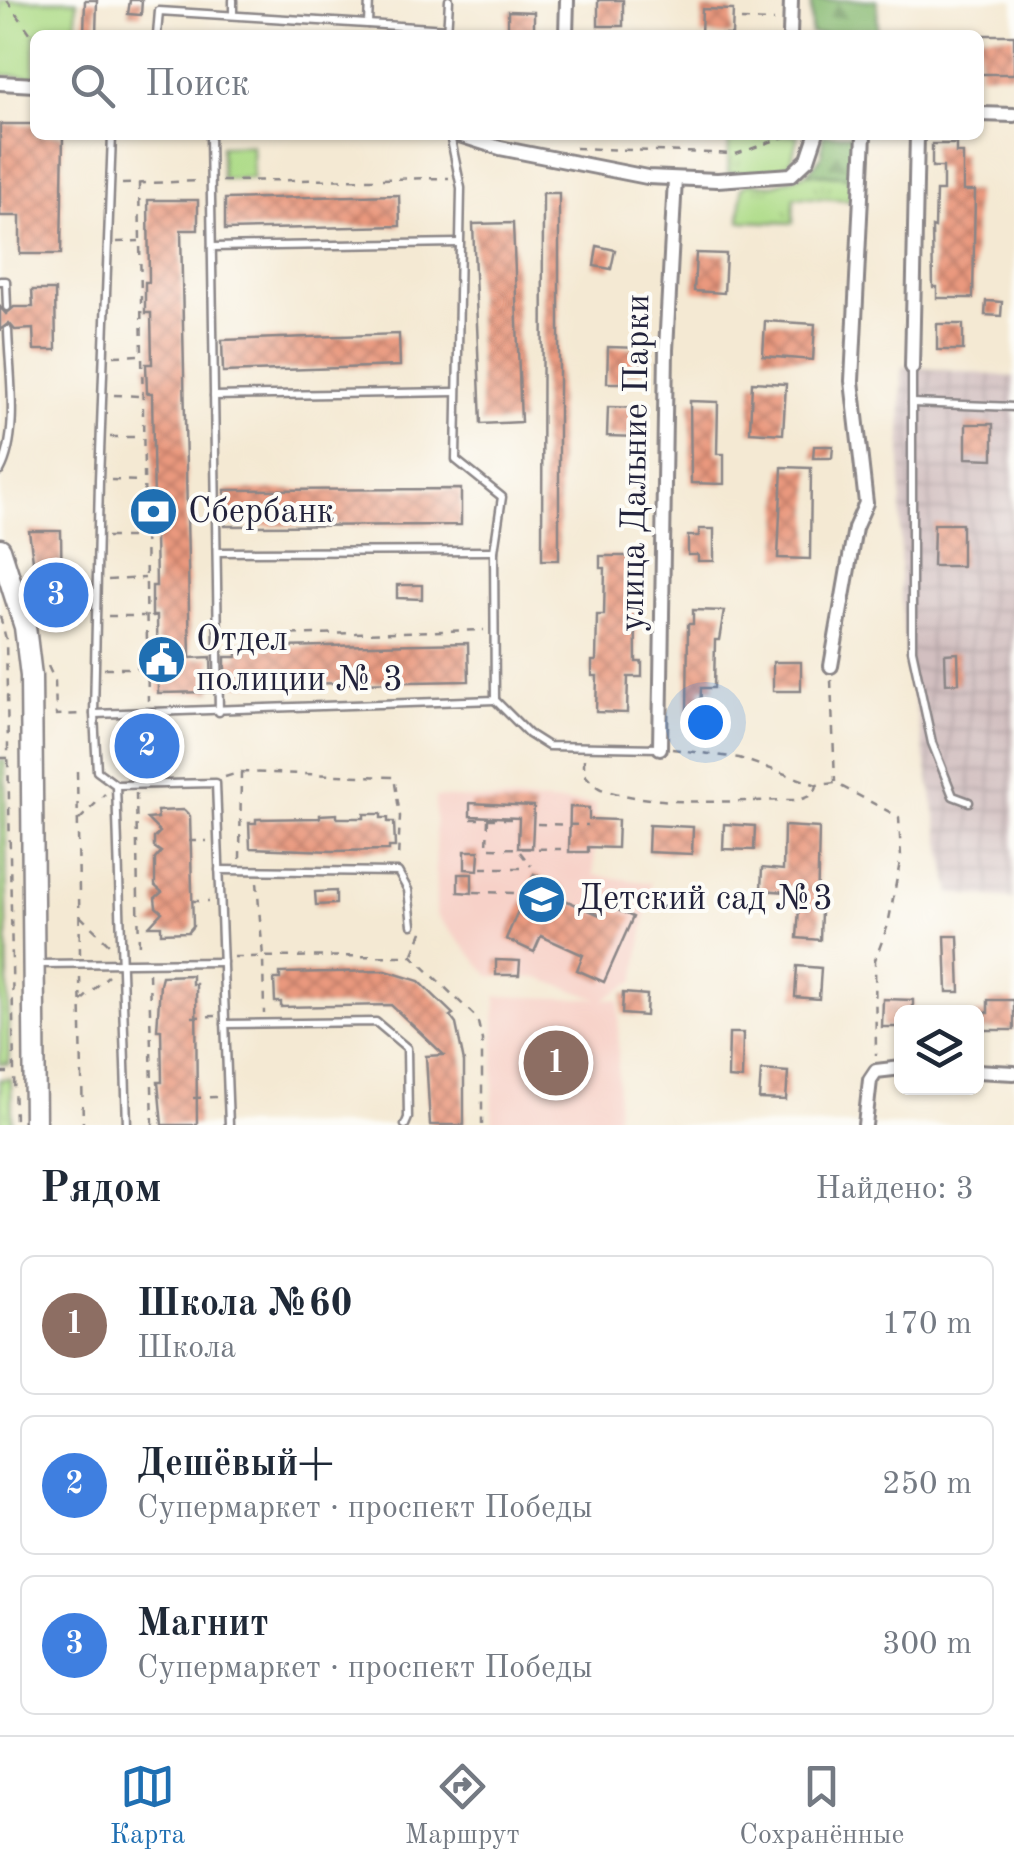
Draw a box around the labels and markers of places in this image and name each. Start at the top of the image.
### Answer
bank icon: Сбербанк [127,486,179,538]
place label: Сбербанк [188,495,334,530]
pin: 3 [23,558,88,632]
place label: Отдел полиции № 3 [196,623,403,698]
public building icon: Отдел полиции № 3 [135,634,187,686]
pin: 2 [114,708,180,784]
school or university icon: Детский сад №3 [516,873,568,925]
place label: Детский сад №3 [577,882,833,917]
pin: 1 [524,1026,588,1100]

